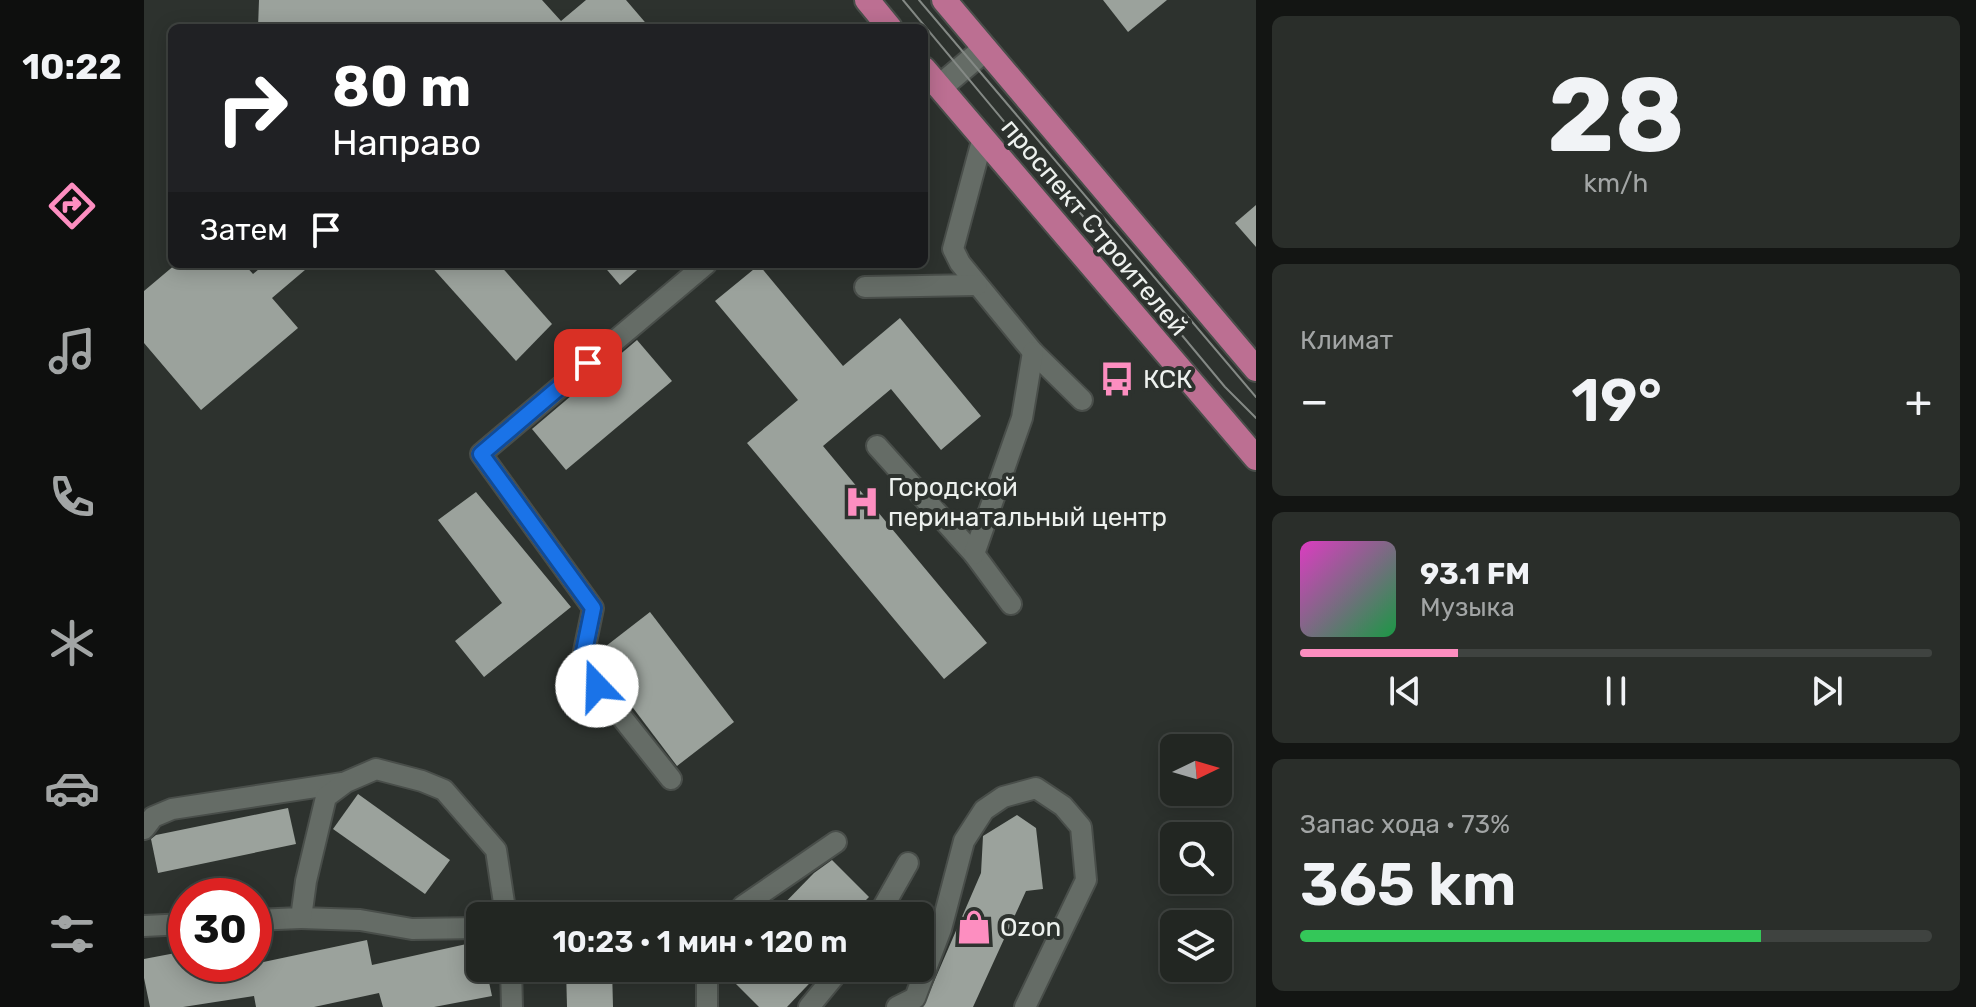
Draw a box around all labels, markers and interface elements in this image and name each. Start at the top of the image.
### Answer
text: 10:22 [22,45,122,88]
text: 80 m [332,54,471,120]
text: 28 [1547,54,1685,177]
icon: right [200,56,304,160]
street label: проспект Строителей [995,112,1195,342]
text: Направо [332,121,481,164]
text: km/h [1584,168,1648,199]
icon: directions [44,178,100,234]
icon: arrive [304,208,348,252]
text: Затем [200,212,288,248]
icon: music [44,323,100,379]
text: Климат [1300,325,1393,356]
pin [554,329,622,397]
icon: arrive [566,341,610,385]
bus stop icon: КСК [1098,360,1136,398]
place label: КСК [1143,364,1193,395]
text: 19° [1571,365,1662,436]
text: − [1300,375,1329,427]
text: + [1905,375,1932,427]
icon: phone [44,469,100,525]
place label: Городской перинатальный центр [888,472,1167,533]
hospital icon: Городской перинатальный центр [843,483,881,521]
text: 93.1 FM [1420,556,1530,592]
text: Музыка [1420,592,1515,623]
icon: climate [44,615,100,671]
position arrow [555,644,639,728]
icon: previous [1383,669,1427,713]
icon: pause [1594,669,1638,713]
icon: next [1805,669,1849,713]
north arrow [1160,734,1232,806]
map controls [1160,734,1232,982]
icon: car [44,760,100,816]
text: Запас хода · 73% [1300,809,1510,840]
button: search [1160,822,1232,894]
text: 365 km [1300,849,1517,920]
speed limit sign: 30 [168,878,272,982]
icon: filters [44,906,100,962]
shop icon: Ozon [955,908,993,946]
button: layers [1160,910,1232,982]
place label: Ozon [1000,912,1061,943]
text: 10:23 · 1 мин · 120 m [552,924,848,960]

